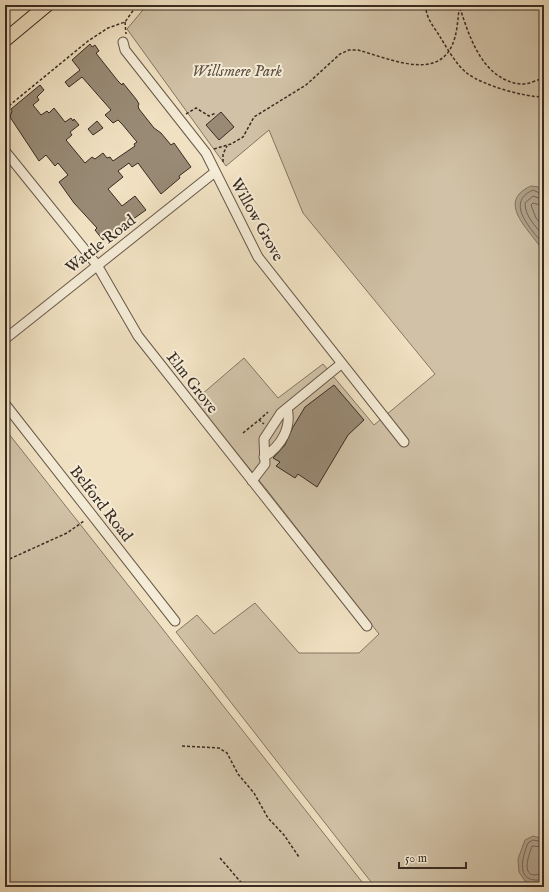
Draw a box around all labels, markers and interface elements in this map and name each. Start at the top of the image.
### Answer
park label: Willsmere Park [192,62,282,82]
street label: Willow Grove [225,175,287,265]
street label: Wattle Road [62,211,141,278]
street label: Elm Grove [161,348,222,418]
street label: Belford Road [65,462,136,546]
scale bar [399,844,466,870]
text: 50 m [405,851,427,866]

